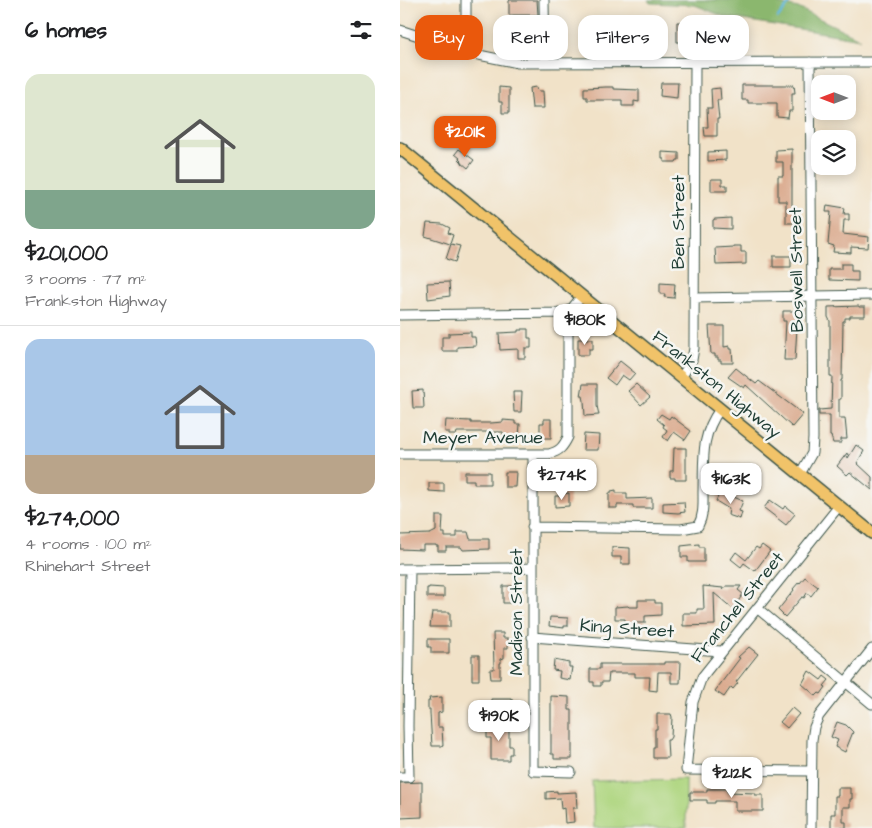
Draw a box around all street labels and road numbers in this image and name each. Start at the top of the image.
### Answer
street label: Ben Street [666,174,691,269]
street label: Boswell Street [783,207,810,333]
street label: Frankston Highway [646,324,787,445]
street label: Meyer Avenue [423,425,543,451]
street label: Franchel Street [685,546,790,668]
street label: Madison Street [504,548,529,675]
street label: King Street [579,613,676,645]

